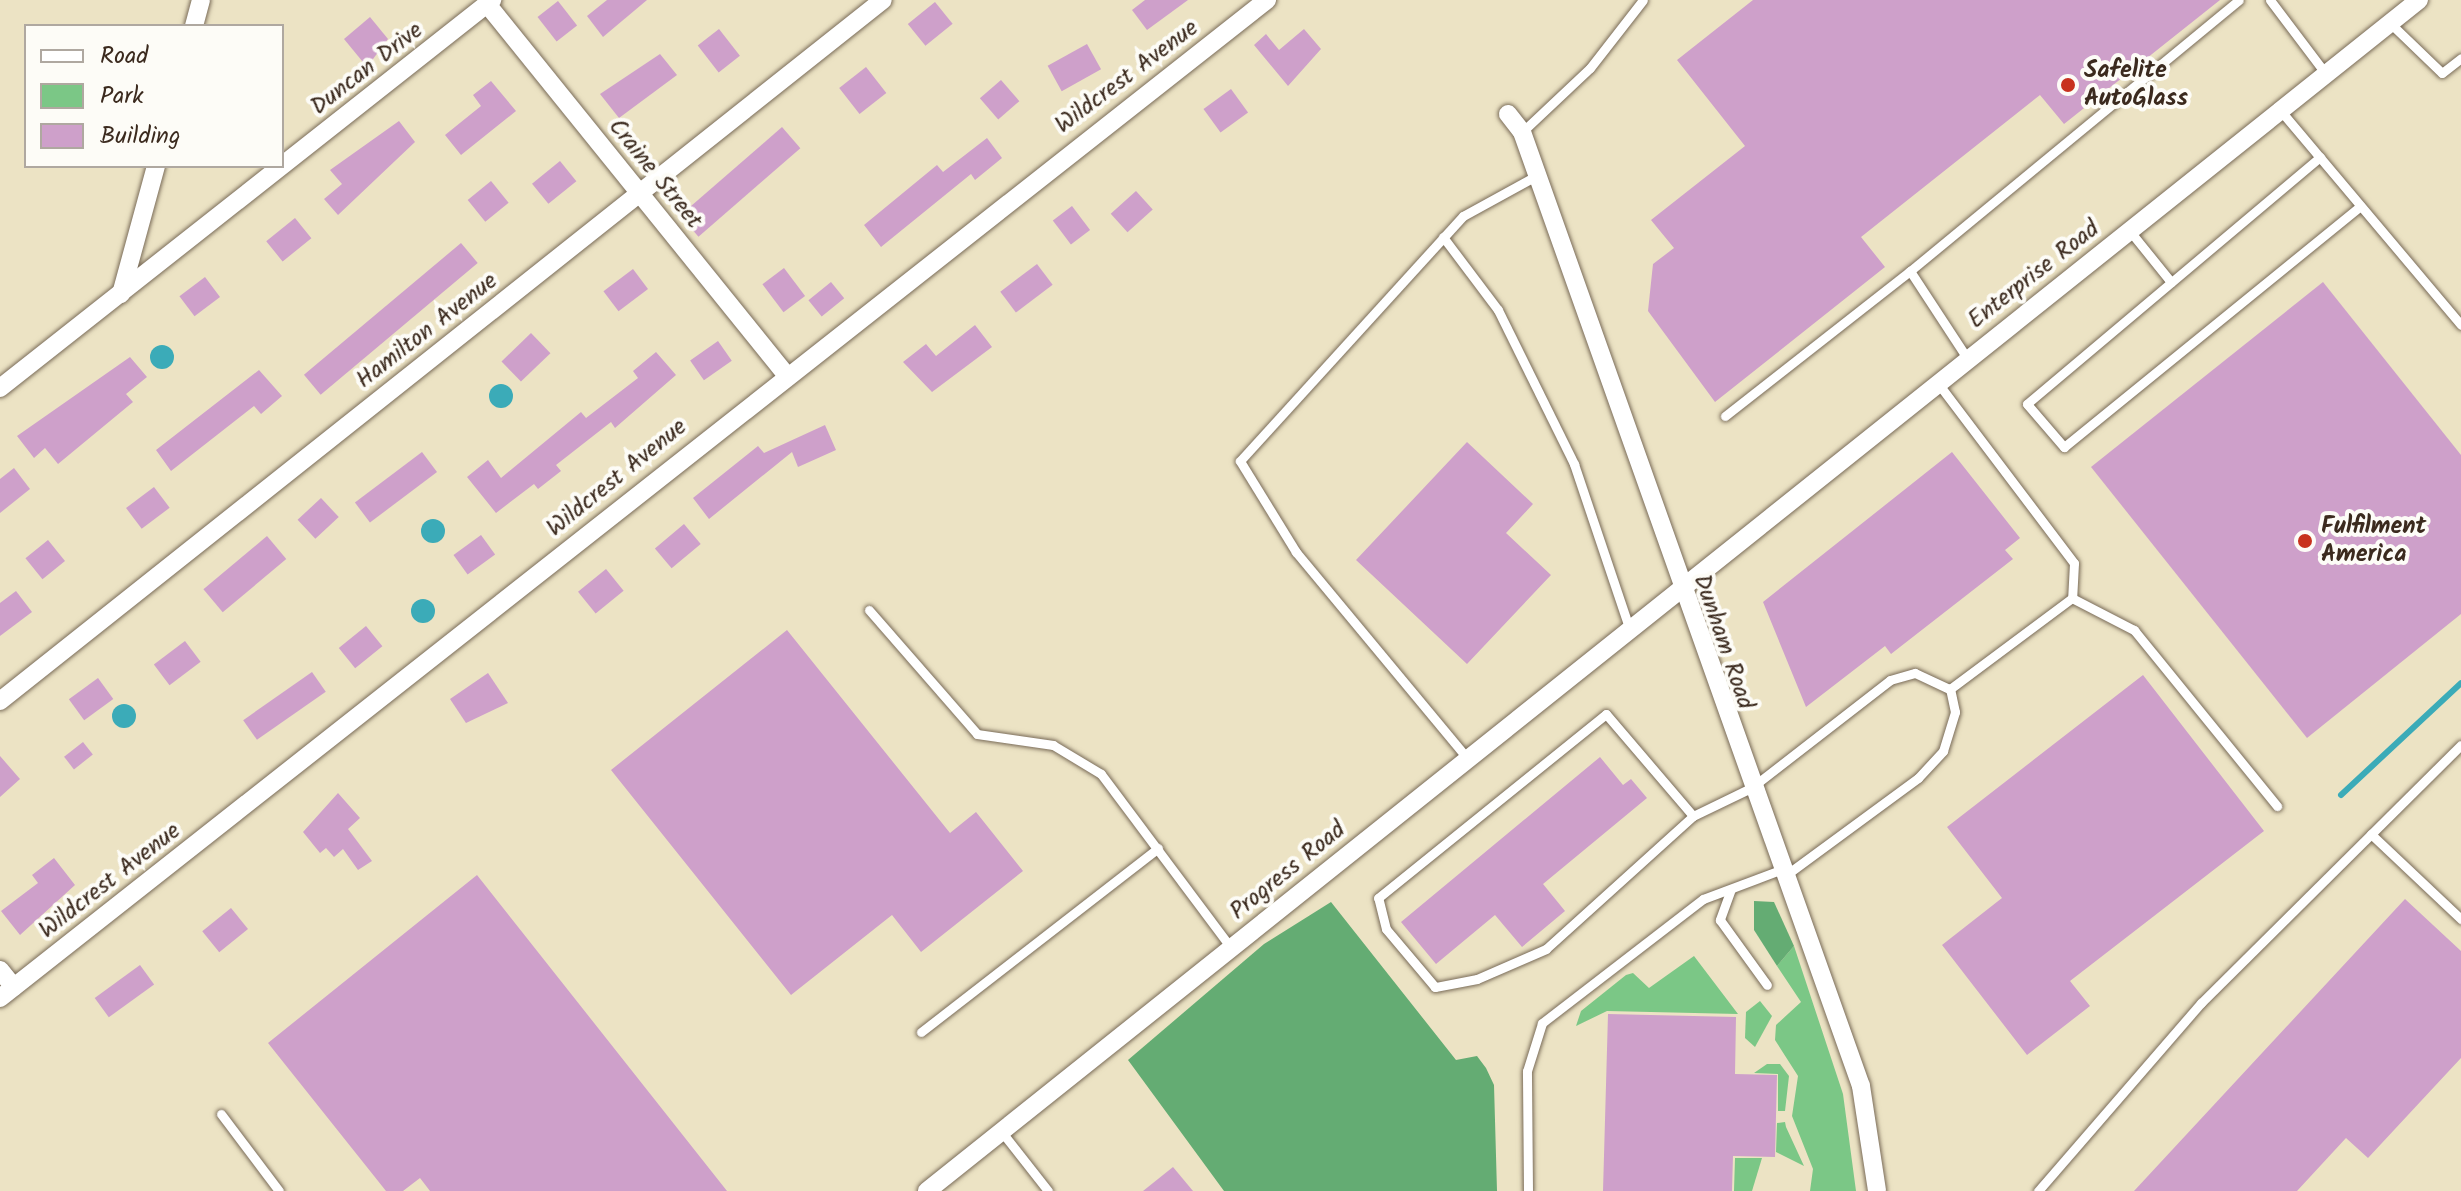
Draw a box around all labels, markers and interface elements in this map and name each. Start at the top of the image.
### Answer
street label: Wildcrest Avenue [1050,14,1204,140]
street label: Duncan Drive [305,16,429,122]
legend [24,24,284,168]
text: Road [100,37,148,76]
place label: Safelite AutoGlass [2084,57,2188,113]
marker: Safelite AutoGlass [2059,76,2077,94]
text: Park [100,77,144,116]
street label: Craine Street [602,113,708,235]
text: Building [100,117,180,156]
street label: Enterprise Road [1963,215,2105,335]
street label: Hamilton Avenue [351,267,503,395]
street label: Wildcrest Avenue [541,413,693,543]
place label: Fulfilment America [2321,513,2426,569]
marker: Fulfilment America [2296,532,2314,550]
street label: Dunham Road [1686,571,1760,713]
street label: Progress Road [1224,816,1352,926]
street label: Wildcrest Avenue [34,817,186,945]

